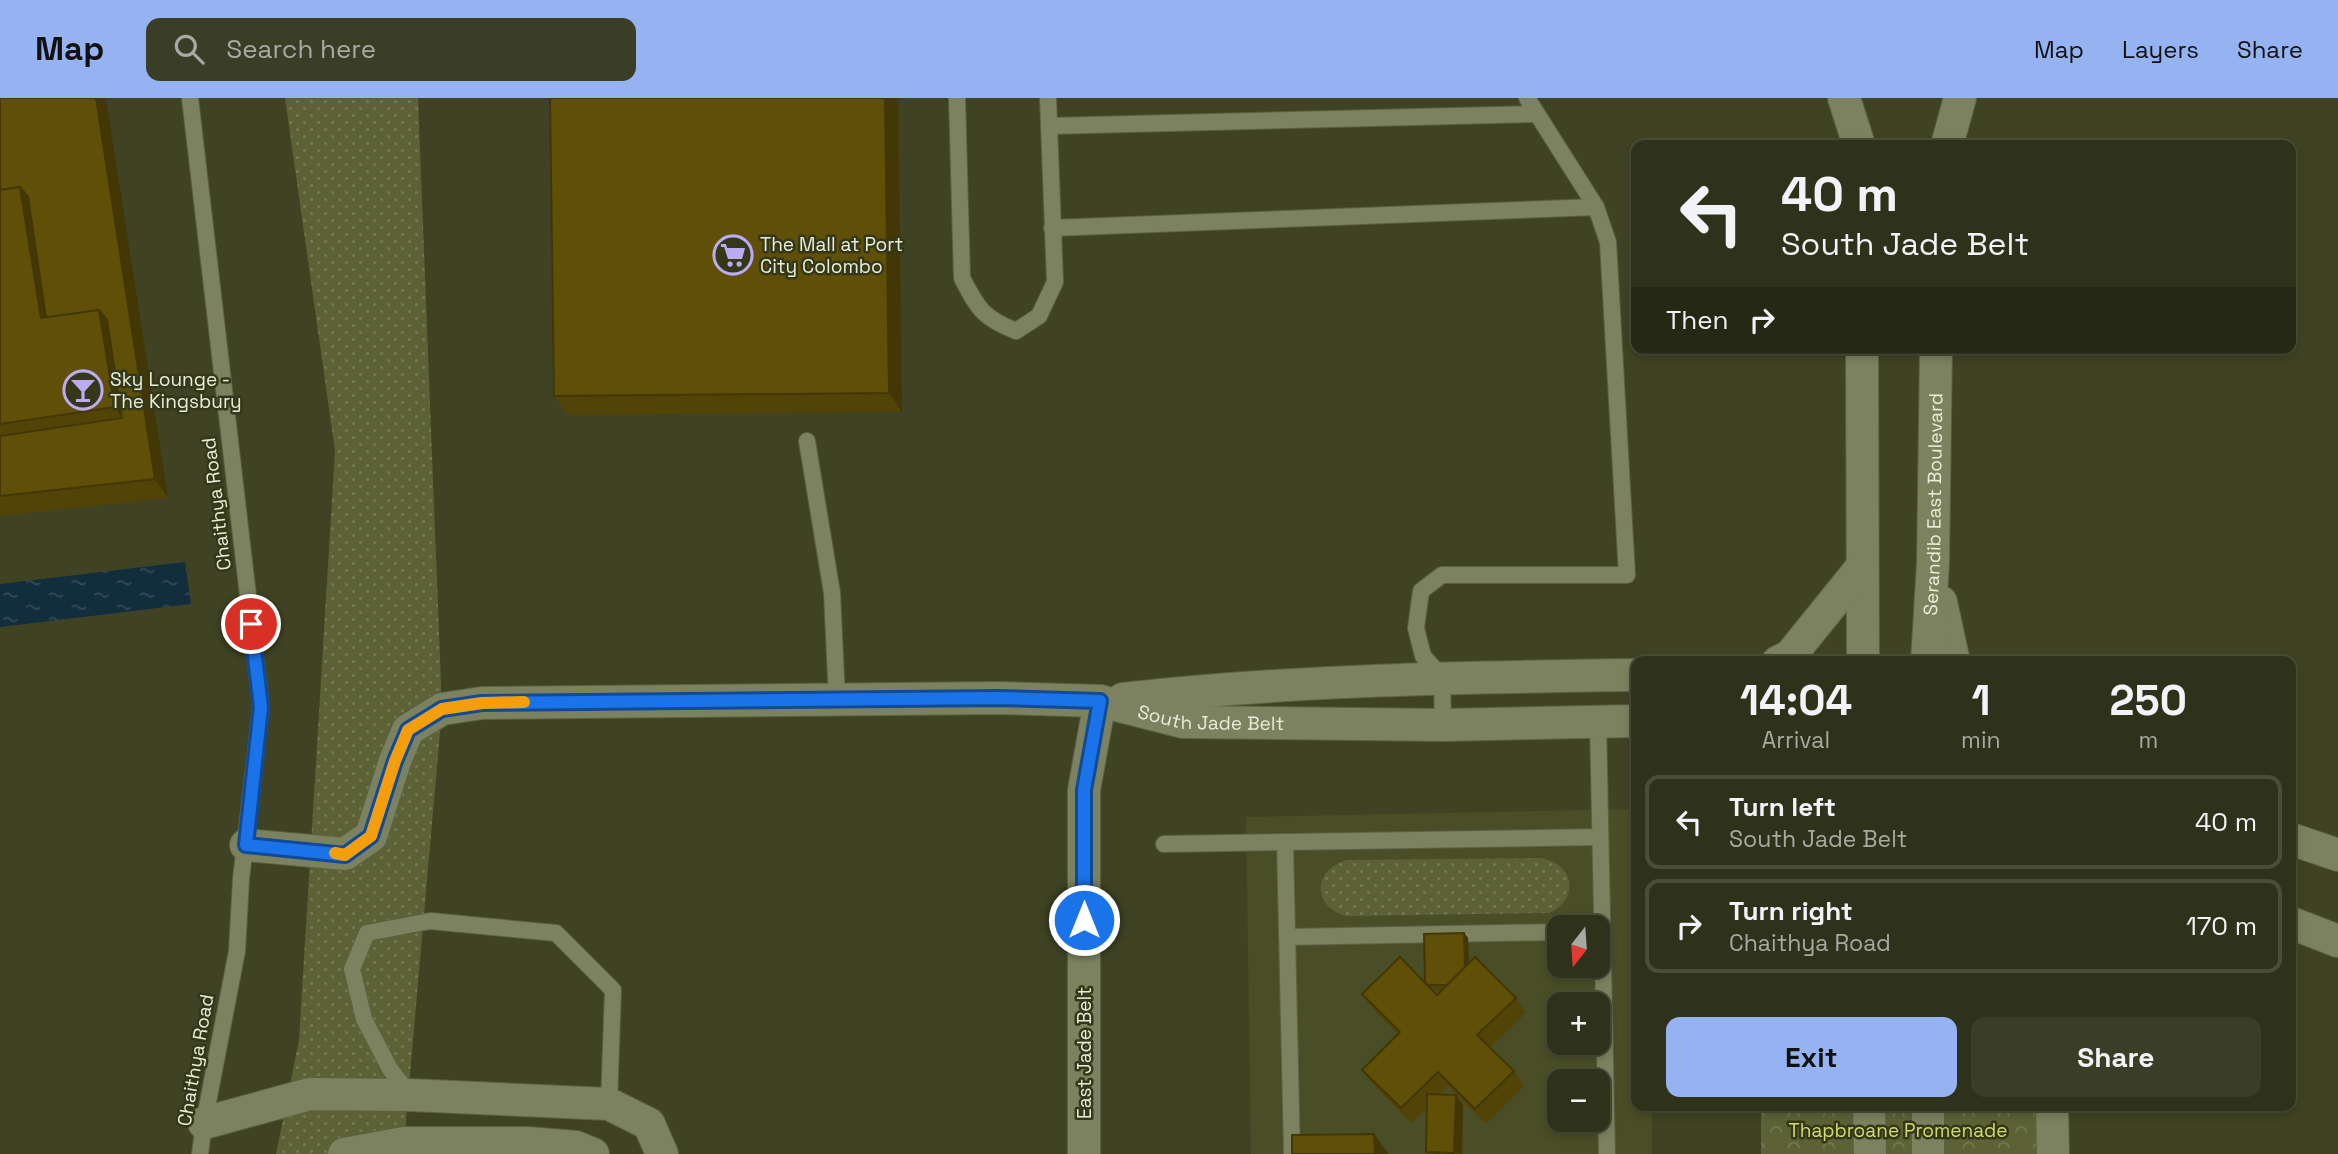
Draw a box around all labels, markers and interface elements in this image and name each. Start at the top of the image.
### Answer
search box [146,18,636,81]
text: Map [35,28,104,70]
icon: search [170,30,208,68]
text: Search here [226,32,376,66]
text: Map [2034,34,2084,65]
text: Layers [2122,34,2199,65]
text: Share [2237,34,2303,65]
text: 40 m [1781,163,1898,225]
icon: left [1666,168,1757,259]
text: South Jade Belt [1781,224,2029,264]
place label: The Mall at Port City Colombo [760,232,903,279]
supermarket icon: The Mall at Port City Colombo [712,234,754,276]
icon: right [1743,301,1781,339]
text: Then [1666,303,1729,337]
place label: Sky Lounge - The Kingsbury [110,367,242,414]
bar icon: Sky Lounge - The Kingsbury [62,369,104,411]
street label: Serandib East Boulevard [1918,393,1948,616]
street label: Chaithya Road [196,436,237,572]
pin [221,594,281,654]
icon: arrive [232,605,270,643]
text: 14:04 [1740,674,1852,727]
text: 1 [1971,674,1990,727]
text: 250 [2110,674,2187,727]
street label: South Jade Belt [1135,699,1284,736]
text: Arrival [1762,725,1830,755]
text: min [1961,725,2001,755]
text: m [2138,725,2158,755]
text: Turn left [1729,790,1836,824]
icon: left [1670,803,1708,841]
text: 40 m [2195,805,2257,839]
text: South Jade Belt [1729,824,1907,854]
position arrow [1047,883,1121,957]
text: Turn right [1729,894,1853,928]
icon: right [1670,907,1708,945]
text: 170 m [2186,909,2257,943]
north arrow [1547,915,1610,978]
map controls [1547,915,1610,1132]
text: Chaithya Road [1729,928,1891,958]
street label: East Jade Belt [1072,987,1097,1119]
street label: Chaithya Road [172,992,219,1128]
button: + [1547,992,1610,1055]
button: Exit [1666,1017,1957,1097]
button: Share [1971,1017,2261,1097]
button: − [1547,1069,1610,1132]
park label: Thapbroane Promenade [1789,1118,2007,1143]

